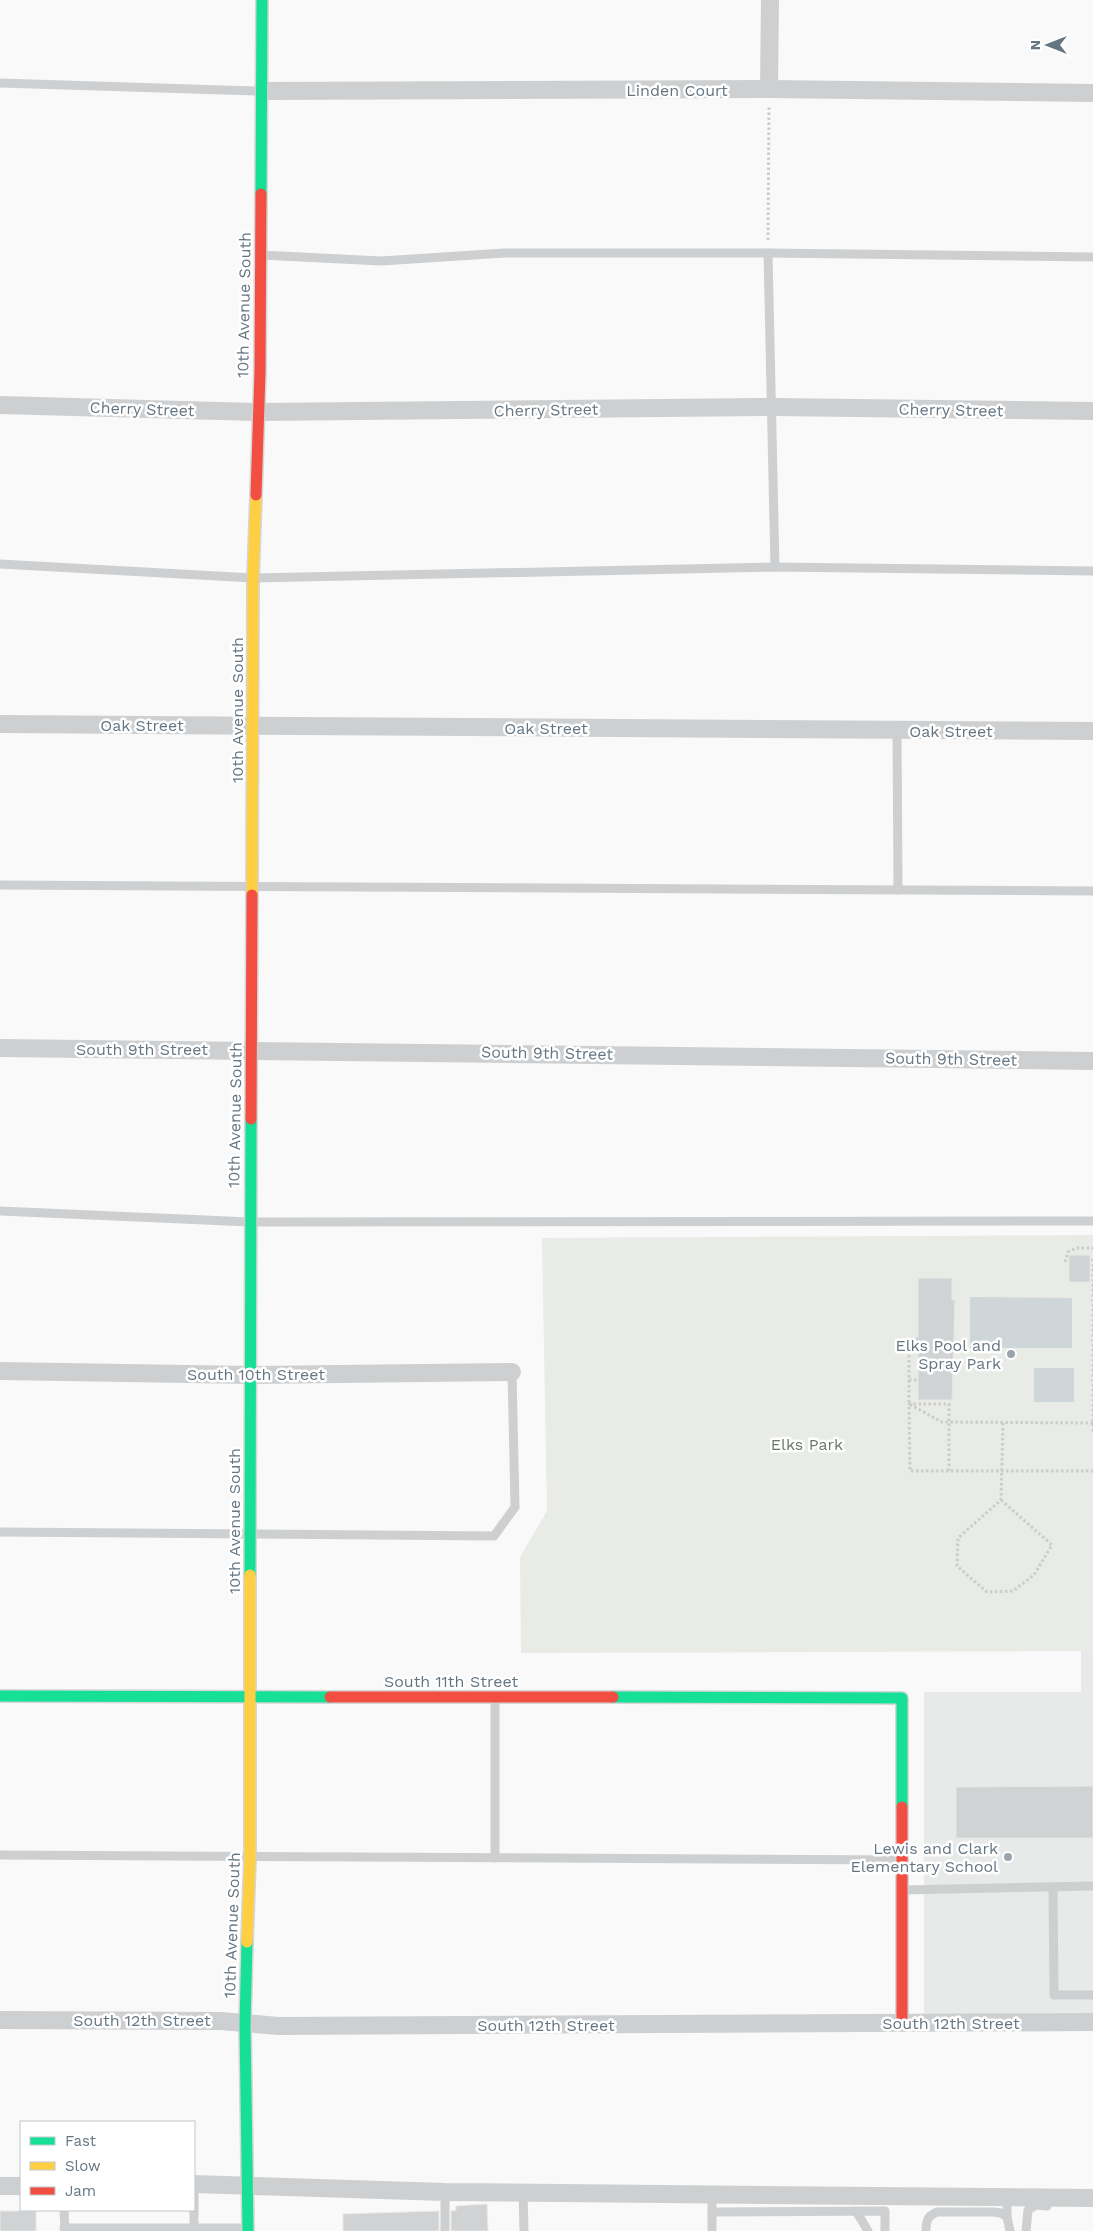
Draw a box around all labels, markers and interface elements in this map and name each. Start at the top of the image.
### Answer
north arrow [1023,20,1073,70]
text: N [1027,40,1043,50]
street label: Linden Court [626,81,728,100]
street label: 10th Avenue South [233,232,255,378]
street label: Cherry Street [89,398,195,420]
street label: Cherry Street [494,400,599,420]
street label: Cherry Street [899,400,1004,420]
street label: 10th Avenue South [228,637,247,783]
street label: Oak Street [100,716,184,735]
street label: Oak Street [504,719,588,738]
street label: Oak Street [909,722,993,741]
street label: South 9th Street [76,1040,208,1059]
street label: 10th Avenue South [224,1042,246,1188]
street label: South 9th Street [481,1042,613,1064]
street label: South 9th Street [885,1048,1017,1070]
place label: Elks Pool and Spray Park [896,1336,1001,1373]
marker: Elks Pool and Spray Park [1005,1348,1017,1360]
street label: South 10th Street [187,1365,325,1384]
park label: Elks Park [771,1435,843,1454]
street label: 10th Avenue South [225,1448,244,1594]
street label: South 11th Street [384,1672,518,1691]
place label: Lewis and Clark Elementary School [851,1839,998,1876]
marker: Lewis and Clark Elementary School [1002,1851,1014,1863]
street label: 10th Avenue South [220,1852,244,1998]
street label: South 12th Street [73,2011,211,2030]
street label: South 12th Street [882,2014,1020,2033]
street label: South 12th Street [477,2016,615,2035]
legend [20,2121,195,2211]
text: Fast [65,2132,97,2150]
text: Slow [65,2157,101,2175]
text: Jam [65,2182,96,2200]

